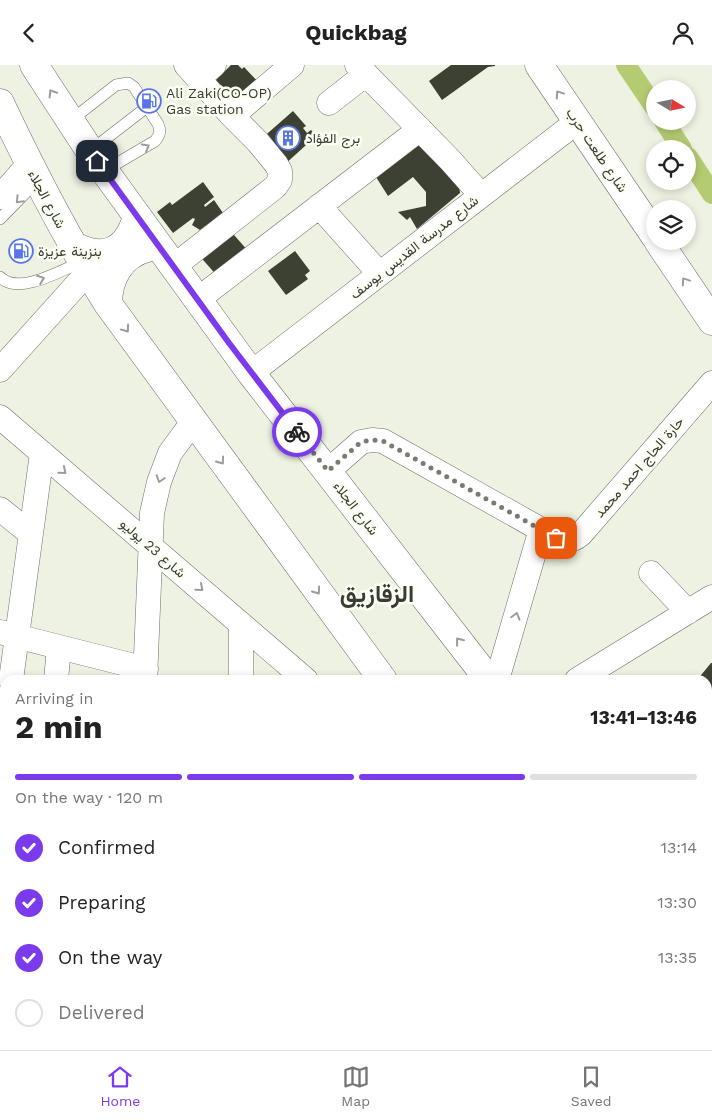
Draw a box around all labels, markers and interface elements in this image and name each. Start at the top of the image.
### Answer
icon: back [15,19,43,47]
icon: person [669,19,697,47]
text: Quickbag [305,20,407,45]
north arrow [646,80,696,130]
map controls [646,80,696,250]
place label: Ali Zaki(CO-OP) Gas station [166,85,272,117]
fuel station icon: Ali Zaki(CO-OP) Gas station [136,88,162,114]
one-way arrow [48,90,58,99]
one-way arrow [556,90,565,100]
street label: شارع طلعت حرب [560,105,631,197]
building icon: برج الفؤاد [275,125,301,151]
place label: برج الفؤاد [306,130,360,149]
pin [76,140,118,182]
button: locate [646,140,696,190]
one-way arrow [141,143,150,153]
icon: home [83,147,111,175]
street label: شارع الجلاء [22,167,69,232]
street label: شارع مدرسة القديس يوسف [347,192,483,304]
one-way arrow [16,194,25,203]
button: layers [646,200,696,250]
fuel station icon: بنزينة عزيزة [8,238,34,264]
place label: بنزينة عزيزة [38,243,102,260]
one-way arrow [36,275,45,285]
one-way arrow [682,277,691,287]
one-way arrow [120,323,129,333]
courier [272,407,322,457]
street label: حارة الحاج احمد محمد [591,413,689,523]
icon: bike [283,418,311,446]
one-way arrow [215,455,224,464]
one-way arrow [58,466,67,475]
one-way arrow [156,474,166,483]
street label: شارع الجلاء [328,478,382,540]
street label: شارع 23 يوليو [115,515,189,583]
pin [535,517,577,559]
icon: bag [542,524,570,552]
district label: الزقازيق [340,580,414,609]
one-way arrow [194,583,203,591]
one-way arrow [312,585,320,594]
one-way arrow [510,613,520,621]
one-way arrow [456,637,465,647]
text: Arriving in [15,689,93,708]
text: 13:41–13:46 [590,706,697,729]
text: 2 min [15,708,103,746]
text: On the way · 120 m [15,788,163,807]
icon: check [15,834,43,862]
text: Confirmed [58,836,155,859]
text: 13:14 [661,838,697,857]
icon: check [15,889,43,917]
text: Preparing [58,891,145,914]
text: 13:30 [657,893,697,912]
icon: check [15,944,43,972]
text: On the way [58,946,162,969]
text: 13:35 [658,948,697,967]
text: Delivered [58,1001,145,1024]
tab: Home [100,1063,140,1109]
tab: Map [341,1063,370,1109]
tab: Saved [571,1063,612,1109]

